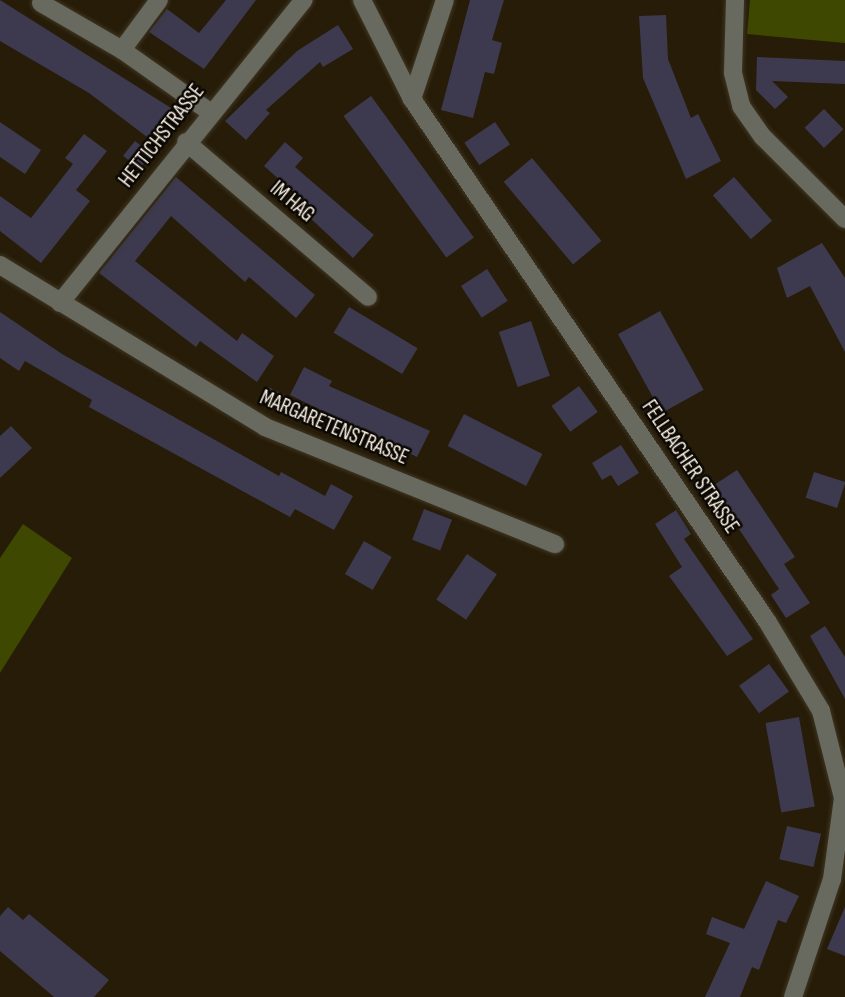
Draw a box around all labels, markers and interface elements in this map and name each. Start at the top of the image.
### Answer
street label: HETTICHSTRASSE [114,79,210,193]
street label: IM HAG [265,176,319,228]
street label: MARGARETENSTRASSE [256,385,412,471]
street label: FELLBACHER STRASSE [636,396,744,538]

